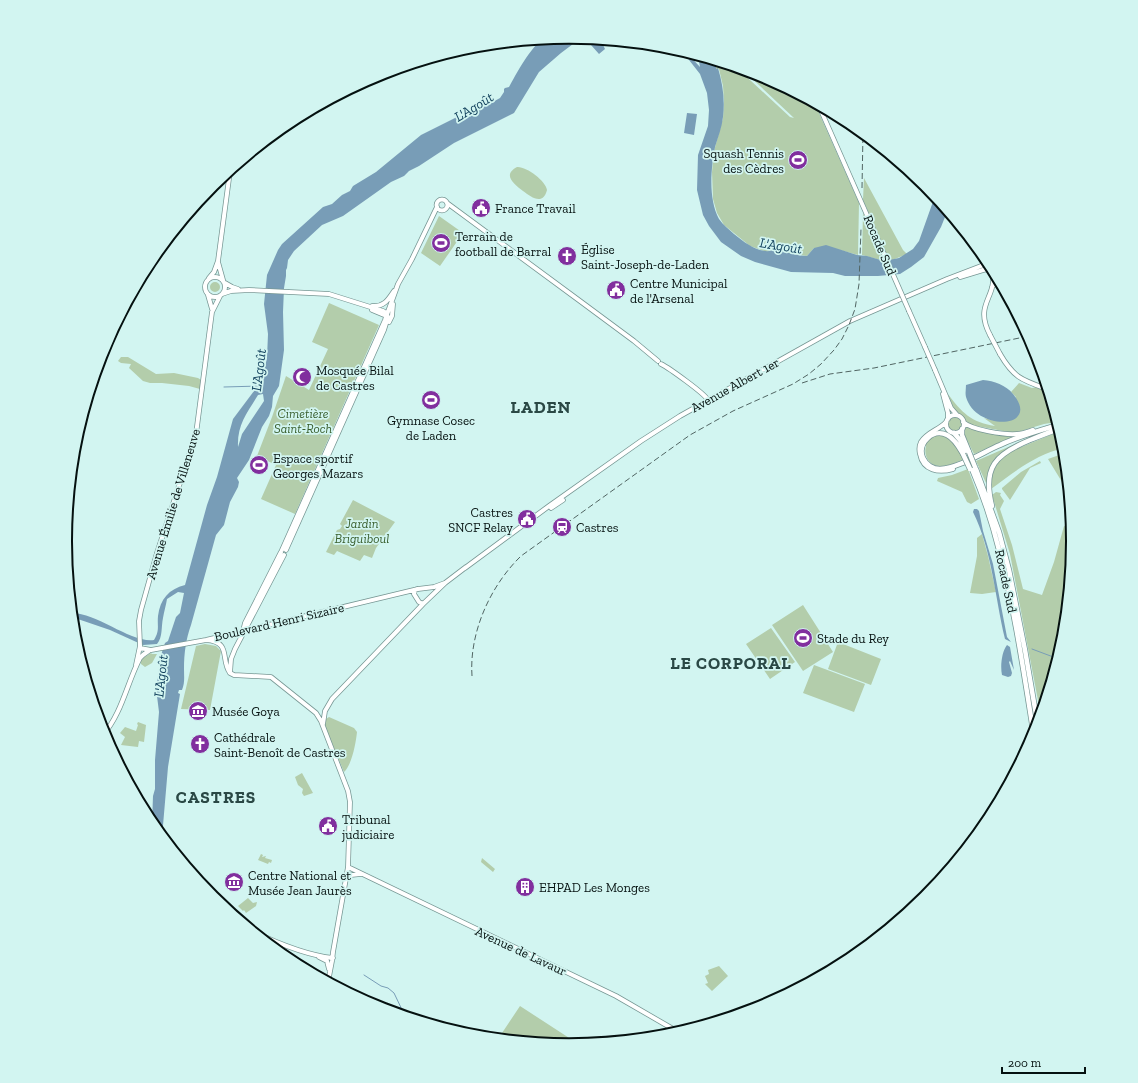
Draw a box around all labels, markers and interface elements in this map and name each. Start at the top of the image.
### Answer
water label: L'Agoût [451,89,497,125]
place label: Squash Tennis des Cèdres [703,146,784,176]
sports icon: Squash Tennis des Cèdres [787,149,809,171]
public building icon: France Travail [470,197,492,219]
place label: France Travail [495,201,576,216]
street label: Rocade Sud [861,212,899,278]
place label: Terrain de football de Barral [455,229,552,259]
sports icon: Terrain de football de Barral [430,232,452,254]
water label: L'Agoût [758,234,804,258]
place label: Église Saint-Joseph-de-Laden [581,242,709,272]
church icon: Église Saint-Joseph-de-Laden [556,245,578,267]
place label: Centre Municipal de l'Arsenal [630,276,728,306]
public building icon: Centre Municipal de l'Arsenal [605,279,627,301]
water label: L'Agoût [248,347,270,392]
street label: Avenue Albert 1er [688,355,782,415]
place label: Mosquée Bilal de Castres [316,363,394,393]
mosque icon: Mosquée Bilal de Castres [291,366,313,388]
sports icon: Gymnase Cosec de Laden [420,389,442,411]
district label: LADEN [511,397,571,417]
park label: Cimetière Saint-Roch [274,406,333,436]
place label: Gymnase Cosec de Laden [387,413,475,443]
street label: Avenue Émilie de Villeneuve [143,427,203,581]
place label: Espace sportif Georges Mazars [273,451,363,481]
sports icon: Espace sportif Georges Mazars [248,454,270,476]
place label: Castres SNCF Relay [448,505,513,535]
public building icon: Castres SNCF Relay [516,508,538,530]
park label: Jardin Briguiboul [335,516,389,546]
station icon: Castres [551,516,573,538]
place label: Castres [576,520,619,535]
street label: Rocade Sud [992,548,1020,614]
street label: Boulevard Henri Sizaire [213,600,345,644]
sports icon: Stade du Rey [792,627,814,649]
place label: Stade du Rey [817,631,889,646]
district label: LE CORPORAL [670,653,792,673]
water label: L'Agoût [150,654,172,698]
museum icon: Musée Goya [187,700,209,722]
place label: Musée Goya [212,704,280,719]
place label: Cathédrale Saint-Benoît de Castres [214,730,346,760]
church icon: Cathédrale Saint-Benoît de Castres [189,733,211,755]
district label: CASTRES [176,787,256,807]
place label: Tribunal judiciaire [341,812,394,843]
public building icon: Tribunal judiciaire [317,815,339,837]
place label: Centre National et Musée Jean Jaurès [248,868,352,898]
museum icon: Centre National et Musée Jean Jaurès [223,871,245,893]
building icon: EHPAD Les Monges [514,876,536,898]
place label: EHPAD Les Monges [539,880,650,895]
street label: Avenue de Lavaur [473,923,569,979]
scale bar [1002,1049,1085,1075]
text: 200 m [1008,1056,1042,1070]

